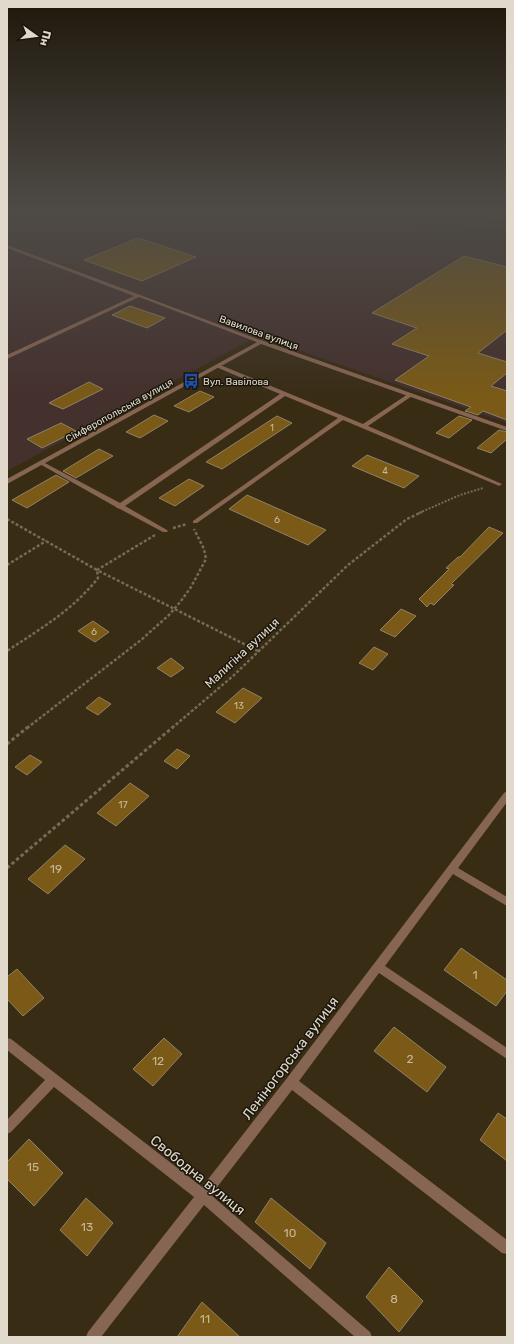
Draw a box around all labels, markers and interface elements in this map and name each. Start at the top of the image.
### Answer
north arrow [16,16,56,56]
text: Пн [37,29,53,47]
street label: Вавилова вулиця [217,313,300,353]
bus stop icon: Вул. Вавілова [182,372,200,390]
street label: Сімферопольська вулиця [64,376,175,445]
place label: Вул. Вавілова [203,376,269,388]
house number: 1 [270,423,274,433]
house number: 4 [382,466,388,476]
house number: 6 [274,514,280,526]
street label: Малигіна вулиця [202,615,282,691]
house number: 6 [91,626,97,638]
house number: 13 [234,700,244,712]
house number: 17 [118,799,128,811]
house number: 19 [50,862,62,876]
house number: 1 [472,968,478,982]
street label: Леніногорська вулиця [239,993,342,1123]
house number: 2 [406,1052,414,1066]
house number: 12 [152,1054,164,1068]
street label: Свободна вулиця [147,1132,249,1219]
house number: 15 [27,1160,39,1174]
house number: 13 [81,1220,93,1234]
house number: 10 [284,1226,296,1240]
house number: 8 [390,1292,398,1306]
house number: 11 [200,1312,210,1326]

